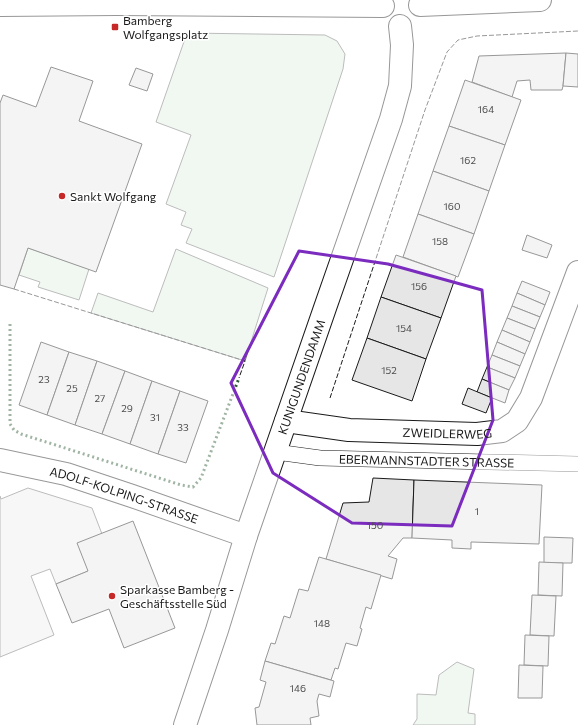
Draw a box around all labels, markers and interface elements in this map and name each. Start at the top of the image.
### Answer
place label: Bamberg Wolfgangsplatz [123,13,208,41]
marker: Bamberg Wolfgangsplatz [110,22,120,32]
house number: 164 [478,103,494,115]
house number: 162 [460,154,476,166]
place label: Sankt Wolfgang [70,189,157,203]
marker: Sankt Wolfgang [57,191,67,201]
house number: 160 [444,200,460,212]
house number: 158 [432,235,448,247]
house number: 156 [411,280,427,292]
street label: KUNIGUNDENDAMM [275,318,327,436]
house number: 154 [396,322,412,334]
house number: 152 [381,364,397,376]
house number: 23 [38,373,50,385]
house number: 25 [66,382,78,394]
house number: 27 [95,392,105,404]
house number: 29 [121,402,133,414]
house number: 31 [150,411,160,423]
house number: 33 [177,421,189,433]
street label: ZWEIDLERWEG [402,425,493,441]
street label: EBERMANNSTADTER STRASSE [339,451,514,470]
street label: ADOLF-KOLPING-STRASSE [48,464,200,526]
house number: 1 [475,505,479,517]
house number: 150 [367,519,383,531]
place label: Sparkasse Bamberg - Geschäftsstelle Süd [120,582,234,610]
marker: Sparkasse Bamberg - Geschäftsstelle Süd [107,591,117,601]
house number: 148 [314,617,330,629]
house number: 146 [290,682,306,694]

